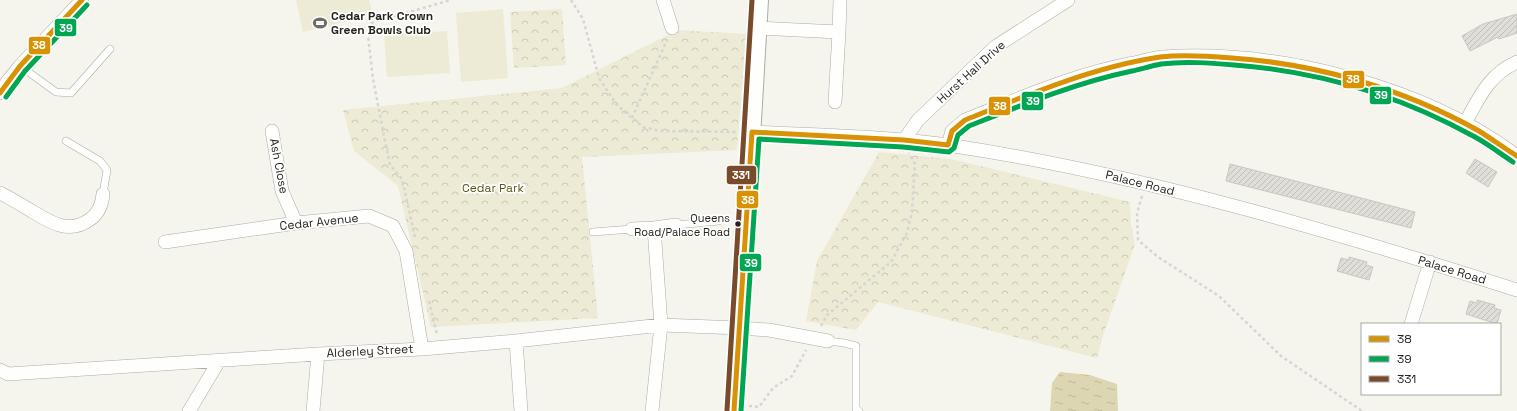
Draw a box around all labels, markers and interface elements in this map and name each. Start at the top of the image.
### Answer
place label: Cedar Park Crown Green Bowls Club [331,8,433,38]
sports icon: Cedar Park Crown Green Bowls Club [312,15,328,31]
line badge: 39 [54,18,77,37]
text: 39 [59,21,73,35]
line badge: 38 [28,36,51,55]
street label: Hurst Hall Drive [933,37,1009,107]
text: 38 [32,38,46,52]
line badge: 38 [1342,70,1365,89]
text: 38 [1346,72,1360,86]
line badge: 39 [1369,86,1392,105]
text: 39 [1374,88,1388,102]
line badge: 39 [1021,91,1044,111]
text: 39 [1026,94,1040,108]
line badge: 38 [988,96,1011,116]
text: 38 [993,99,1007,113]
street label: Ash Close [266,137,292,195]
line badge: 331 [726,165,757,185]
street label: Palace Road [1104,167,1176,199]
text: 331 [732,168,750,182]
park label: Cedar Park [462,180,525,196]
line badge: 38 [736,190,759,209]
text: 38 [741,193,755,207]
street label: Cedar Avenue [279,210,359,234]
place label: Queens Road/Palace Road [634,211,730,239]
marker: Queens Road/Palace Road [733,219,743,229]
street label: Palace Road [1416,252,1488,288]
line badge: 39 [739,253,762,272]
text: 39 [744,256,758,270]
legend [1361,323,1501,395]
text: 38 [1397,331,1412,347]
street label: Alderley Street [326,341,414,361]
text: 39 [1397,351,1412,367]
text: 331 [1397,371,1416,387]

